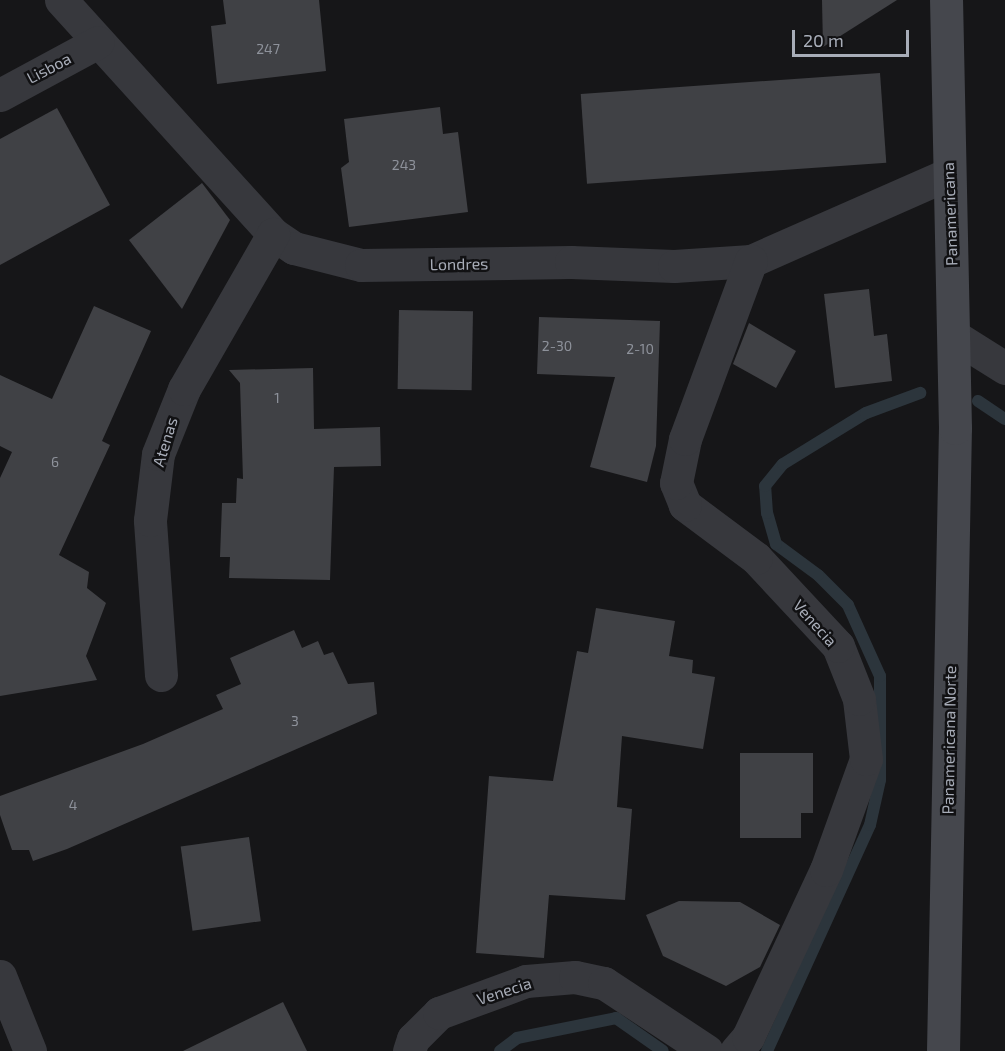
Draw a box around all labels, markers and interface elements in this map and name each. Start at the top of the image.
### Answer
scale bar [795,18,912,56]
text: 20 m [803,29,844,51]
house number: 247 [256,41,280,57]
street label: Lisboa [24,48,74,88]
house number: 243 [392,157,416,173]
street label: Panamericana [939,162,961,266]
street label: Londres [430,254,488,274]
house number: 2-30 [542,338,572,354]
house number: 2-10 [626,341,654,357]
house number: 1 [274,390,280,406]
street label: Atenas [148,415,182,469]
house number: 6 [51,454,59,470]
street label: Venecia [789,596,841,650]
street label: Panamericana Norte [938,665,960,815]
house number: 3 [291,713,299,729]
house number: 4 [69,797,77,813]
street label: Venecia [474,973,534,1009]

